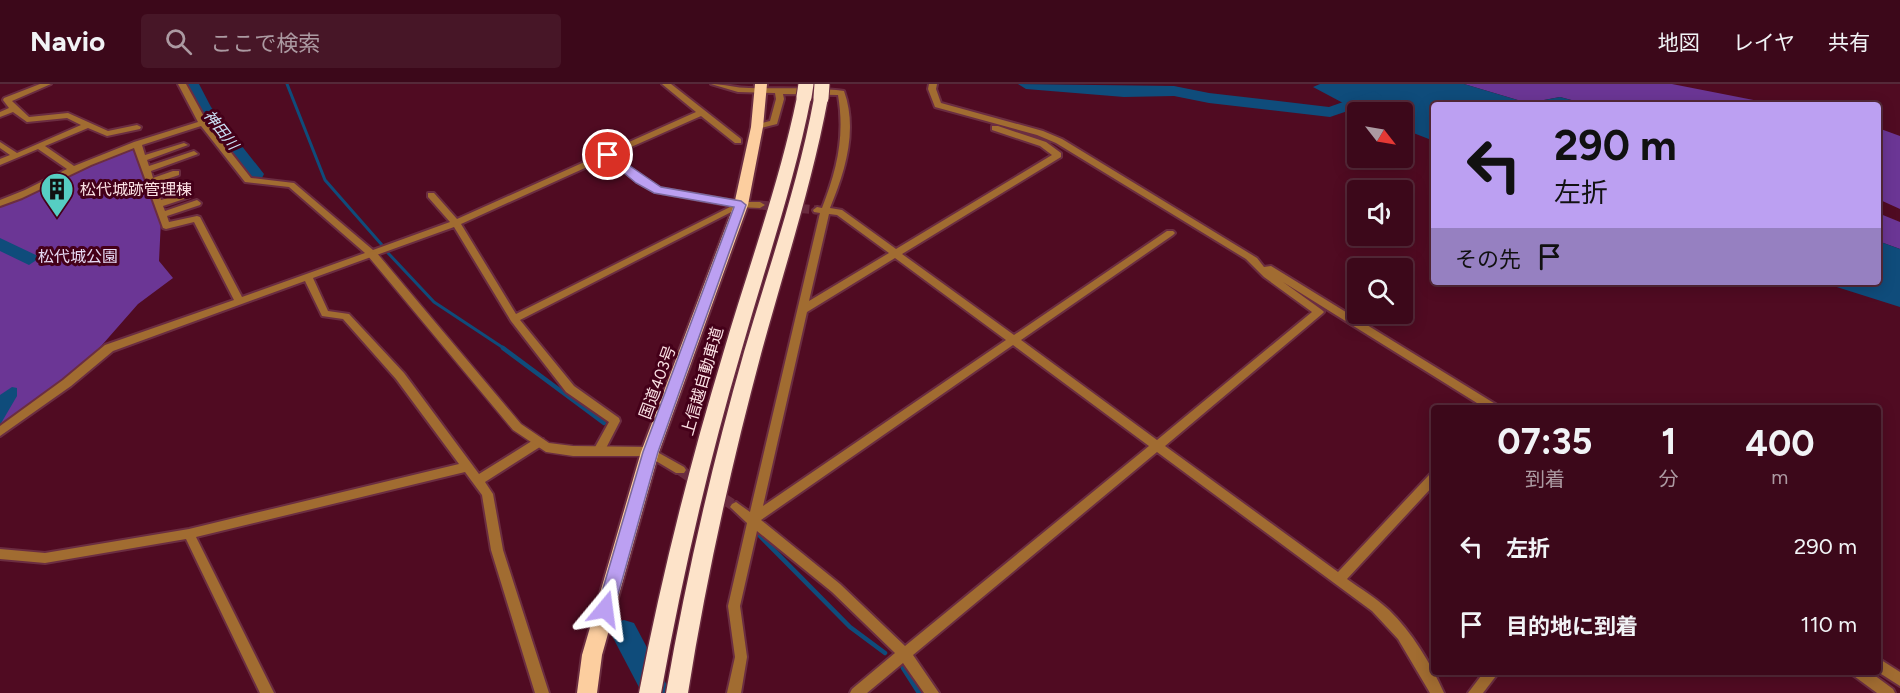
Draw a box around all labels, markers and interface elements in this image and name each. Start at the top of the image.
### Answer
search box [141,14,561,68]
text: Navio [30,24,105,58]
icon: search [162,25,195,58]
text: ここで検索 [210,30,320,57]
text: 地図 [1658,30,1700,55]
text: レイヤ [1733,30,1795,55]
text: 共有 [1828,30,1870,55]
north arrow [1347,102,1413,168]
map controls [1347,102,1413,324]
water label: 神田川 [200,107,243,155]
text: 290 m [1554,120,1677,171]
icon: left [1455,126,1533,204]
pin [582,129,633,180]
icon: arrive [591,138,624,171]
building icon: 松代城跡管理棟 [39,171,75,218]
text: 左折 [1554,176,1608,209]
place label: 松代城跡管理棟 [80,180,192,199]
button: sound [1347,180,1413,246]
icon: arrive [1533,240,1566,273]
text: その先 [1455,246,1521,273]
park label: 松代城公園 [38,247,118,266]
button: search [1347,258,1413,324]
street label: 上信越自動車道 [678,325,727,438]
street label: 国道403号 [635,343,680,422]
text: 07:35 [1497,420,1592,463]
text: 1 [1661,420,1676,463]
text: 400 [1745,422,1815,465]
text: m [1771,465,1788,489]
text: 到着 [1525,467,1565,491]
text: 分 [1659,467,1679,491]
icon: left [1455,530,1488,563]
text: 290 m [1794,533,1857,560]
text: 左折 [1506,535,1550,562]
position arrow [573,577,637,641]
icon: arrive [1455,608,1488,641]
text: 110 m [1801,611,1857,638]
text: 目的地に到着 [1506,613,1638,640]

